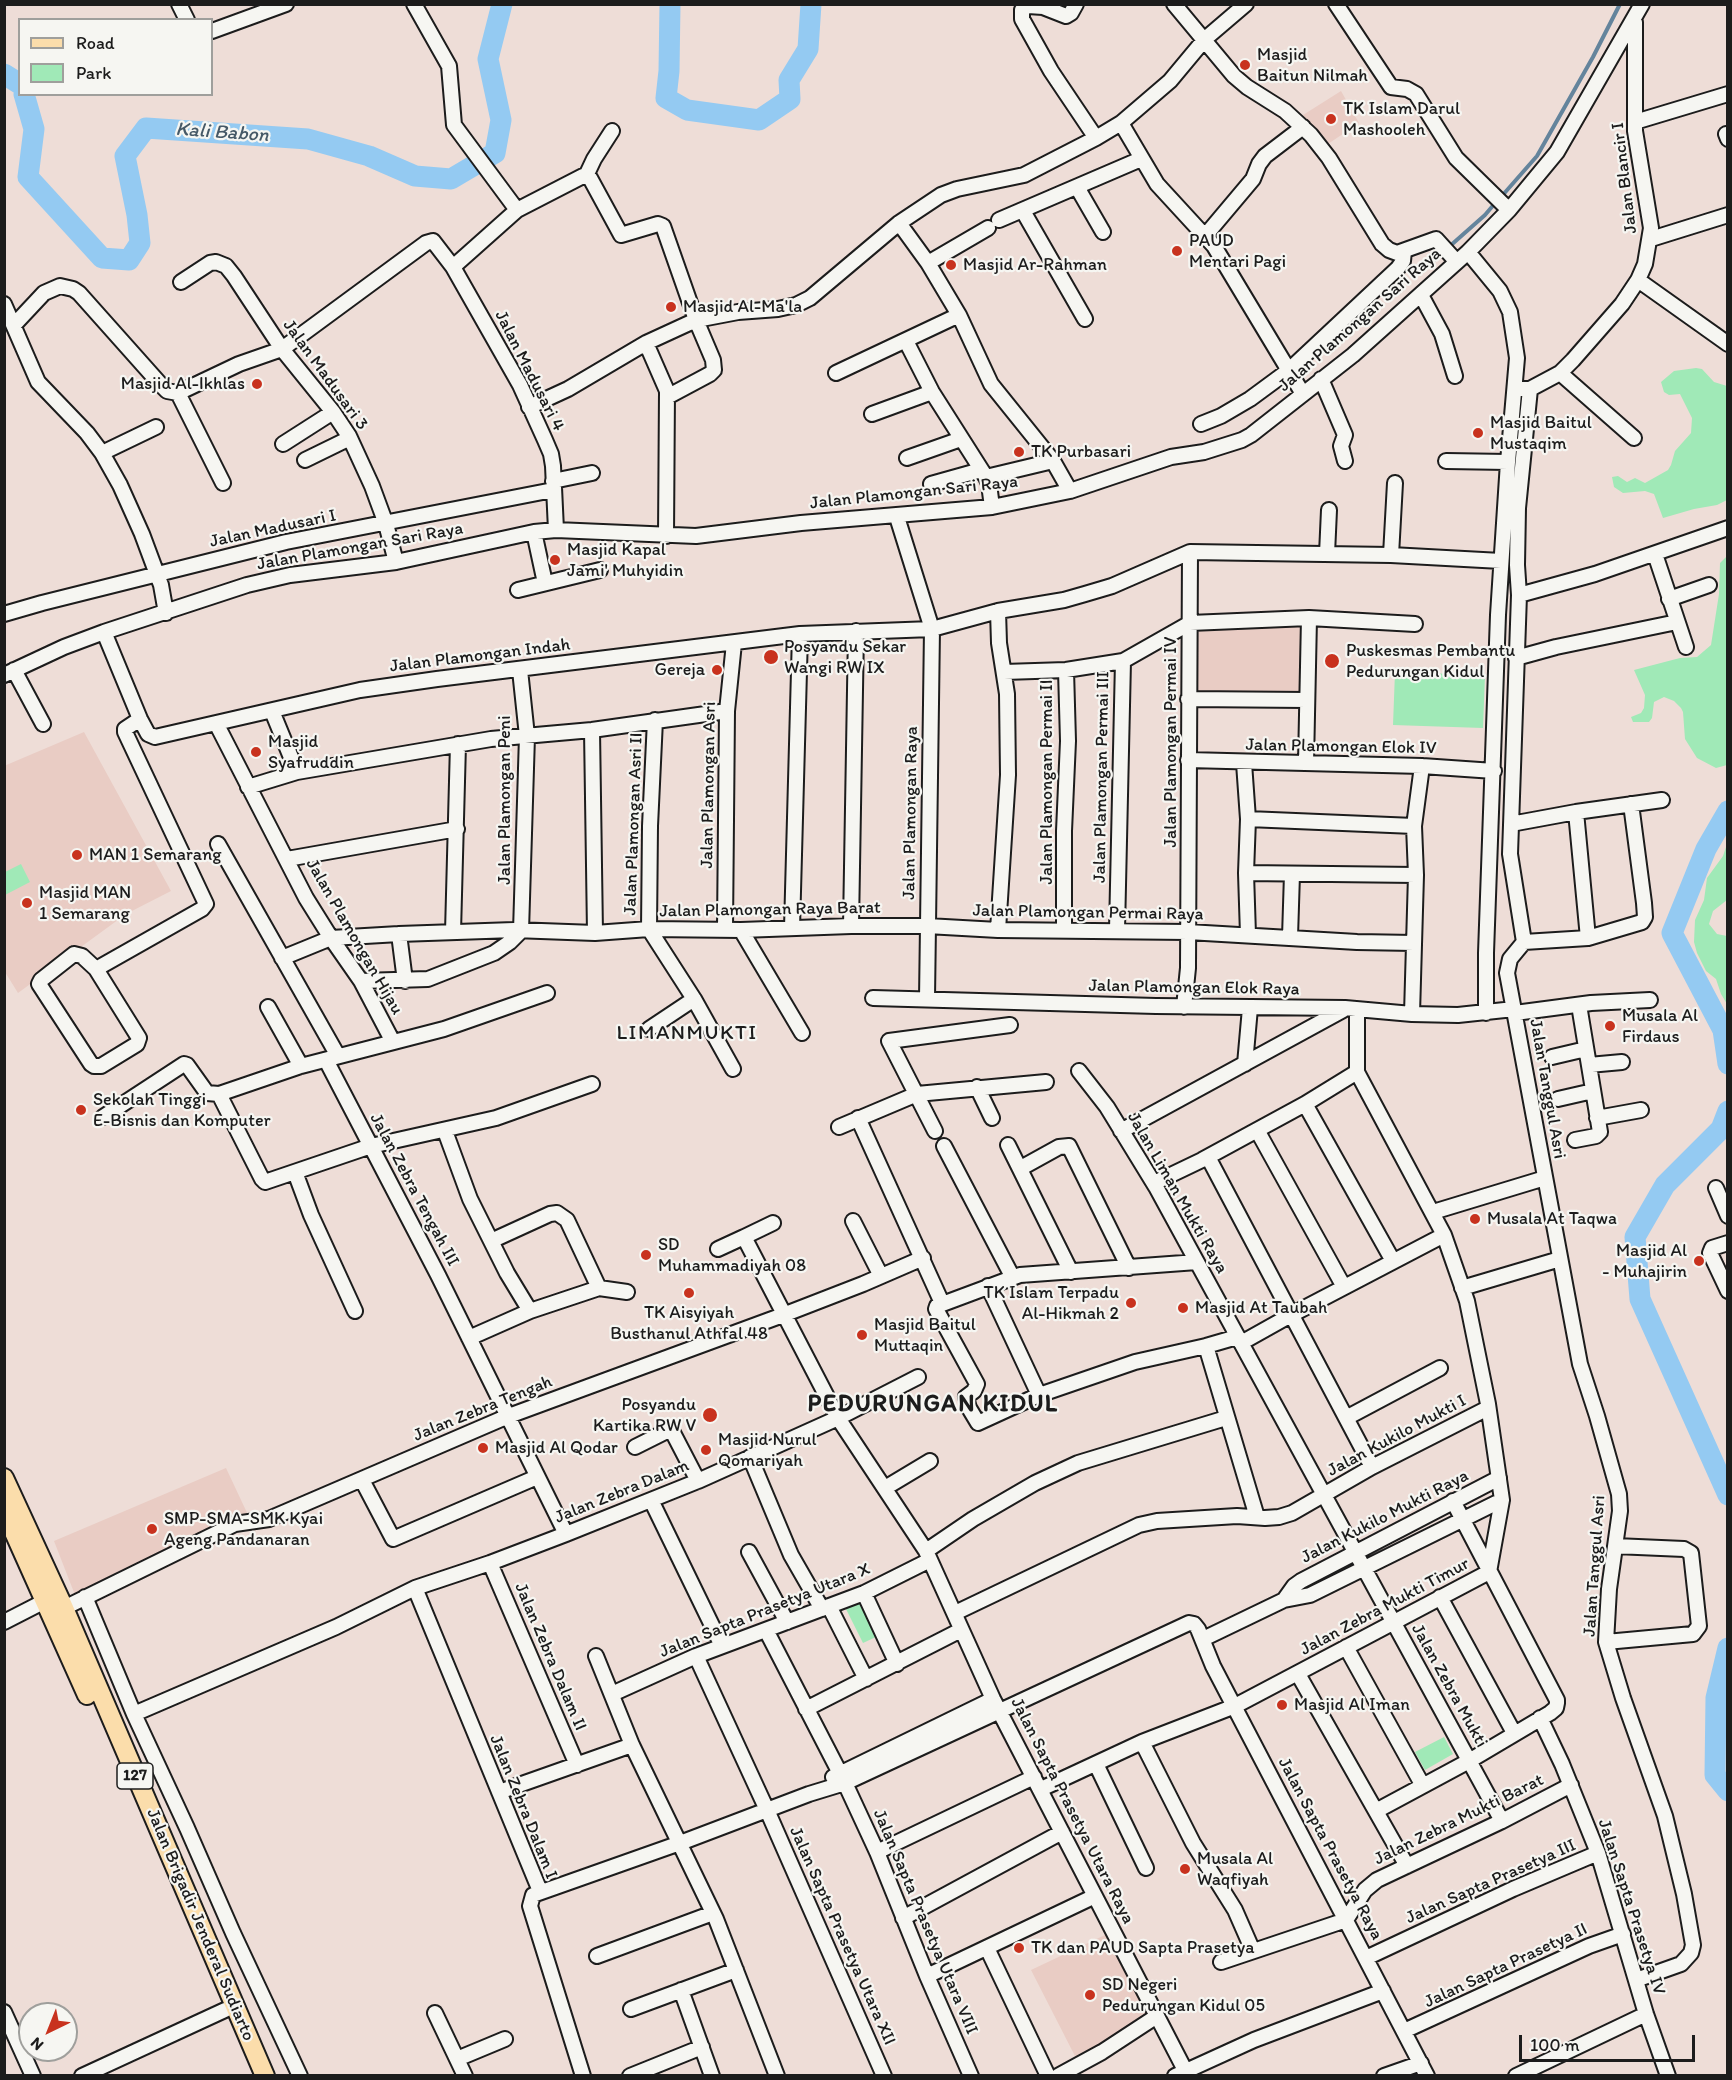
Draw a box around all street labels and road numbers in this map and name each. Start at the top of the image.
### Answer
street label: Jalan Blancir I [1607,121,1643,235]
street label: Jalan Plamongan Sari Raya [1274,243,1446,397]
street label: Jalan Madusari 4 [489,307,569,435]
street label: Jalan Madusari 3 [278,315,372,435]
street label: Jalan Plamongan Sari Raya [809,471,1019,515]
street label: Jalan Madusari I [208,505,338,553]
street label: Jalan Plamongan Sari Raya [255,518,465,576]
street label: Jalan Plamongan Indah [389,634,571,678]
street label: Jalan Plamongan Permai IV [1160,637,1182,847]
street label: Jalan Plamongan Permai III [1089,671,1115,883]
street label: Jalan Plamongan Permai II [1036,679,1058,885]
street label: Jalan Plamongan Asri [697,701,721,869]
street label: Jalan Plamongan Peni [494,715,516,885]
street label: Jalan Plamongan Raya [899,726,923,900]
street label: Jalan Plamongan Asri II [620,732,648,916]
street label: Jalan Plamongan Elok IV [1245,735,1437,759]
street label: Jalan Plamongan Hijau [301,855,407,1019]
street label: Jalan Plamongan Raya Barat [659,897,881,923]
street label: Jalan Plamongan Permai Raya [972,900,1204,926]
street label: Jalan Plamongan Elok Raya [1088,975,1300,1001]
street label: Jalan Tanggul Asri [1524,1017,1570,1161]
street label: Jalan Liman Mukti Raya [1122,1108,1232,1278]
street label: Jalan Zebra Tengah III [365,1110,463,1270]
street label: Jalan Zebra Tengah [410,1371,556,1447]
street label: Jalan Kukilo Mukti I [1324,1390,1470,1482]
street label: Jalan Zebra Dalam [552,1455,692,1529]
street label: Jalan Kukilo Mukti Raya [1298,1465,1472,1569]
street label: Jalan Tanggul Asri [1579,1495,1611,1637]
street label: Jalan Zebra Mukti Timur [1297,1553,1473,1661]
street label: Jalan Sapta Prasetya Utara X [657,1559,873,1663]
street label: Jalan Zebra Dalam II [509,1580,591,1734]
street label: Jalan Zebra Mukti [1406,1620,1492,1752]
street label: Jalan Sapta Prasetya Utara Raya [1005,1694,1139,1928]
street label: Jalan Zebra Dalam I [484,1732,562,1882]
street label: Jalan Sapta Prasetya Raya [1273,1754,1387,1944]
road number: 127 [117,1763,153,1789]
street label: Jalan Zebra Mukti Barat [1371,1770,1547,1870]
street label: Jalan Brigadir Jenderal Sudiarto [141,1806,259,2044]
street label: Jalan Sapta Prasetya Utara VIII [868,1806,982,2038]
street label: Jalan Sapta Prasetya IV [1592,1816,1670,1998]
street label: Jalan Sapta Prasetya Utara XII [784,1824,900,2048]
street label: Jalan Sapta Prasetya III [1403,1835,1579,1929]
street label: Jalan Sapta Prasetya II [1421,1919,1591,2013]

